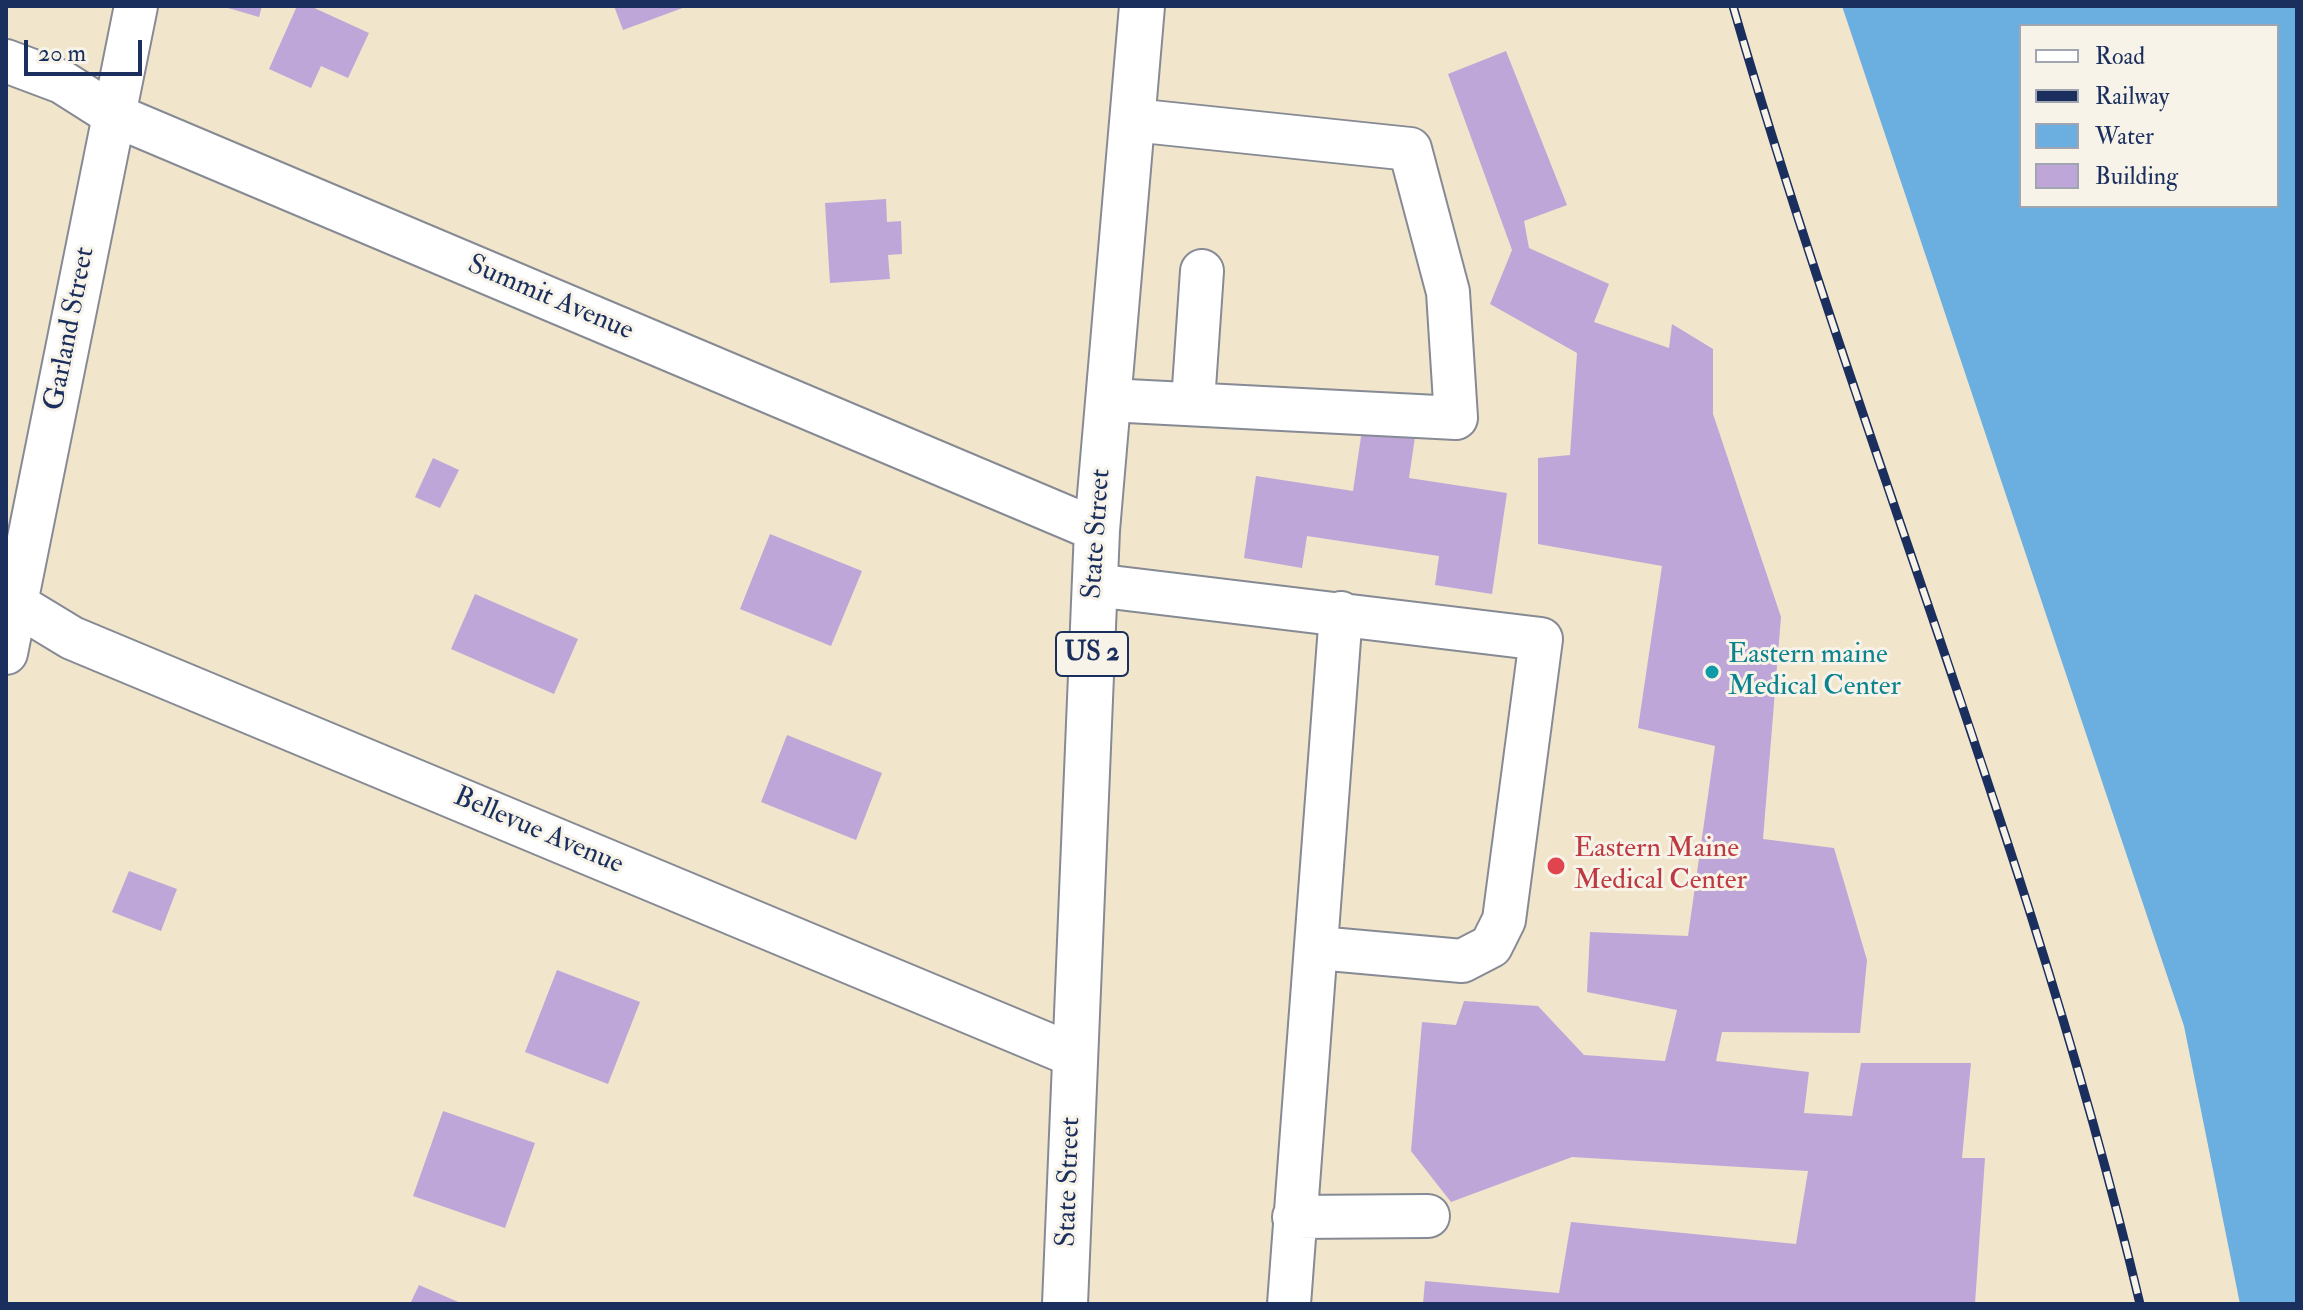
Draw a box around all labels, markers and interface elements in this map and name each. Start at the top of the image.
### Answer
scale bar [28,24,146,74]
legend [2019,24,2279,208]
text: 20 m [38,38,86,69]
text: Road [2095,41,2145,72]
text: Railway [2095,81,2169,112]
text: Water [2095,121,2154,152]
text: Building [2095,161,2178,192]
street label: Garland Street [39,245,103,413]
street label: Summit Avenue [462,249,638,349]
street label: State Street [1077,468,1119,600]
road number: US 2 [1056,632,1128,676]
place label: Eastern maine Medical Center [1728,639,1901,705]
marker: Eastern maine Medical Center [1703,663,1721,681]
street label: Bellevue Avenue [448,781,628,883]
place label: Eastern Maine Medical Center [1574,833,1747,899]
marker: Eastern Maine Medical Center [1545,855,1567,877]
street label: State Street [1051,1116,1089,1248]

